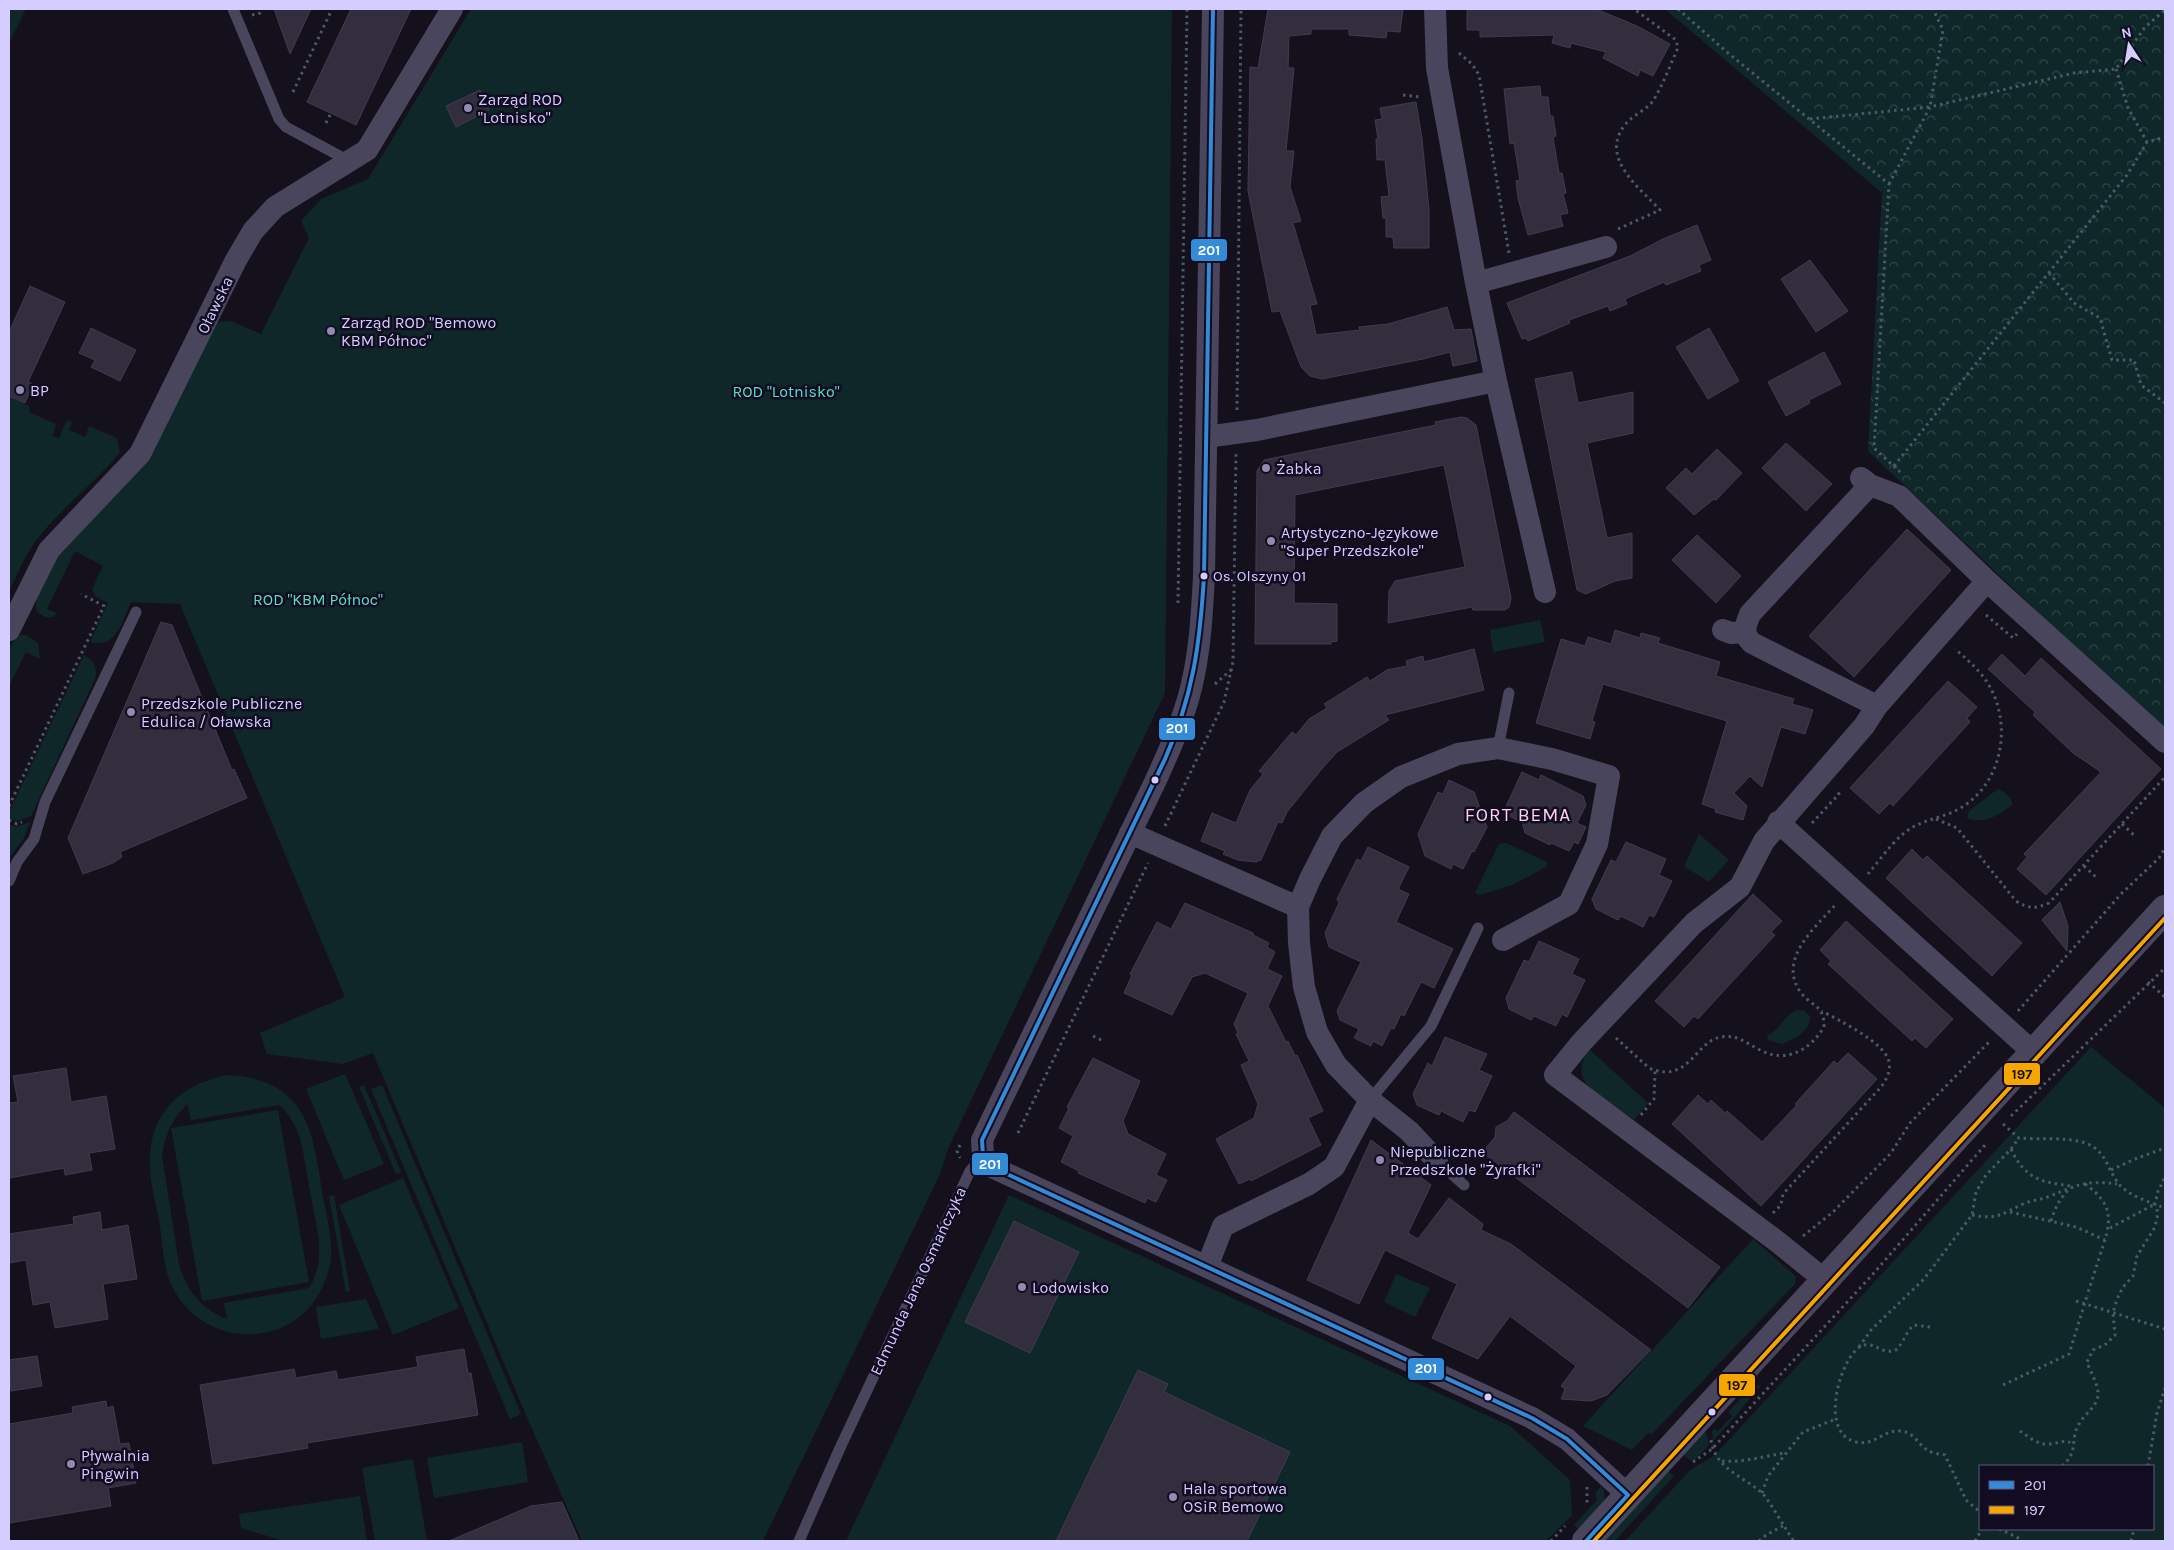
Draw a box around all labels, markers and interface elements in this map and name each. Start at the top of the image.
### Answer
north arrow [2104,20,2154,70]
text: N [2120,23,2133,42]
place label: Zarząd ROD "Lotnisko" [478,90,562,127]
marker: Zarząd ROD "Lotnisko" [462,102,474,114]
line badge: 201 [1190,238,1228,262]
text: 201 [1198,242,1220,259]
street label: Oławska [193,273,237,337]
place label: Zarząd ROD "Bemowo KBM Północ" [341,313,496,350]
marker: Zarząd ROD "Bemowo KBM Północ" [325,325,337,337]
place label: BP [30,381,49,400]
park label: ROD "Lotnisko" [732,382,840,401]
marker: BP [14,384,26,396]
place label: Żabka [1276,459,1322,478]
marker: Żabka [1260,462,1272,474]
place label: Artystyczno-Językowe "Super Przedszkole" [1281,523,1438,560]
marker: Artystyczno-Językowe "Super Przedszkole" [1265,535,1277,547]
place label: Os. Olszyny 01 [1213,567,1306,585]
marker: Os. Olszyny 01 [1199,571,1209,581]
park label: ROD "KBM Północ" [253,590,383,609]
place label: Przedszkole Publiczne Edulica / Oławska [141,694,302,731]
marker: Przedszkole Publiczne Edulica / Oławska [125,706,137,718]
line badge: 201 [1158,717,1196,741]
text: 201 [1166,720,1188,737]
unlabelled marker [1150,775,1160,785]
district label: FORT BEMA [1465,804,1571,826]
line badge: 197 [2003,1062,2041,1086]
text: 197 [2012,1066,2032,1083]
place label: Niepubliczne Przedszkole "Żyrafki" [1390,1142,1541,1179]
line badge: 201 [971,1152,1009,1176]
marker: Niepubliczne Przedszkole "Żyrafki" [1374,1154,1386,1166]
text: 201 [979,1156,1001,1173]
street label: Edmunda Jana Osmańczyka [866,1184,970,1378]
place label: Lodowisko [1032,1278,1109,1297]
marker: Lodowisko [1016,1281,1028,1293]
line badge: 201 [1407,1357,1445,1381]
text: 201 [1415,1360,1437,1377]
line badge: 197 [1718,1373,1756,1397]
text: 197 [1727,1377,1747,1394]
unlabelled marker [1483,1392,1493,1402]
unlabelled marker [1707,1407,1717,1417]
place label: Pływalnia Pingwin [81,1446,150,1483]
marker: Pływalnia Pingwin [65,1458,77,1470]
legend [1979,1465,2154,1530]
text: 201 [2024,1476,2047,1494]
place label: Hala sportowa OSiR Bemowo [1183,1479,1287,1516]
marker: Hala sportowa OSiR Bemowo [1167,1491,1179,1503]
text: 197 [2024,1501,2045,1519]

